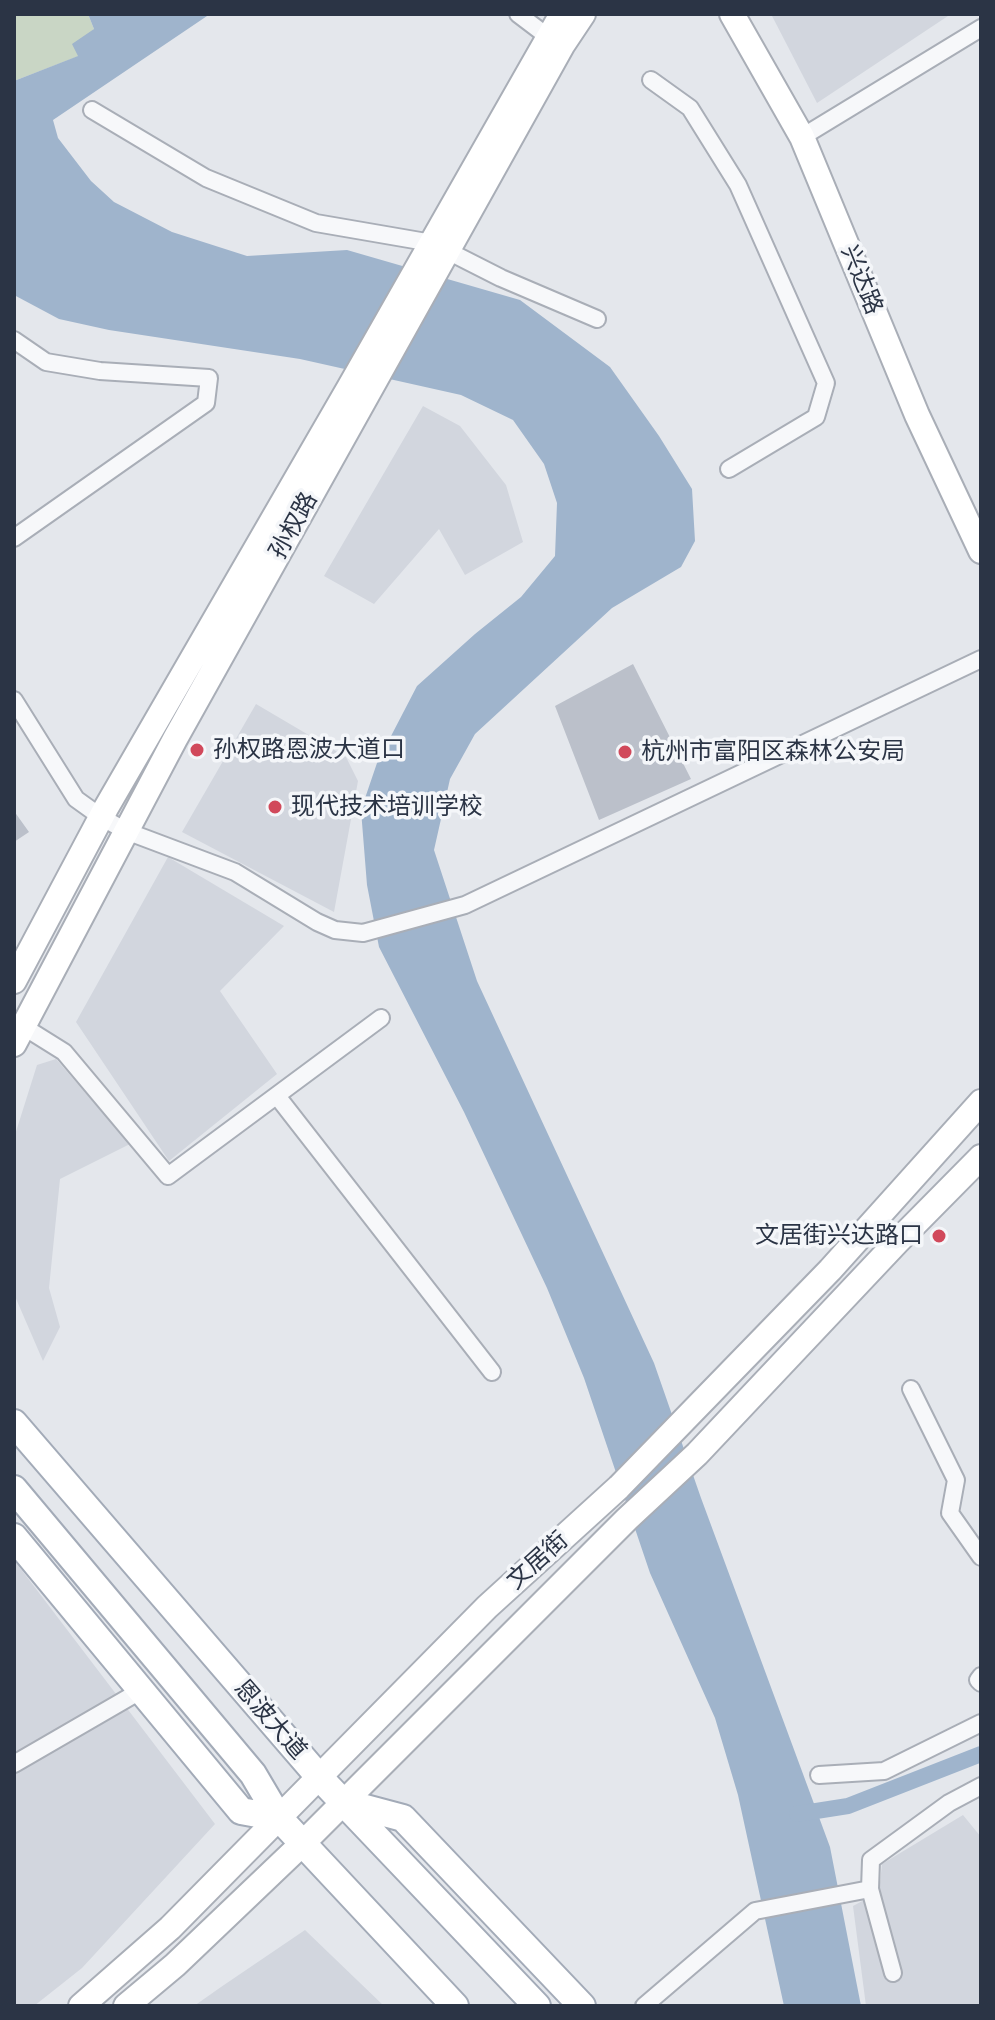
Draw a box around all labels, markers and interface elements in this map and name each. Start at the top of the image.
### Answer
street label: 兴达路 [834,241,888,319]
street label: 孙权路 [264,488,324,564]
place label: 孙权路恩波大道口 [213,736,405,764]
place label: 杭州市富阳区森林公安局 [641,738,905,766]
marker: 孙权路恩波大道口 [188,741,206,759]
marker: 杭州市富阳区森林公安局 [616,743,634,761]
place label: 现代技术培训学校 [291,793,483,821]
marker: 现代技术培训学校 [266,798,284,816]
place label: 文居街兴达路口 [755,1222,923,1250]
marker: 文居街兴达路口 [930,1227,948,1245]
street label: 文居街 [502,1526,574,1596]
street label: 恩波大道 [228,1674,312,1766]

